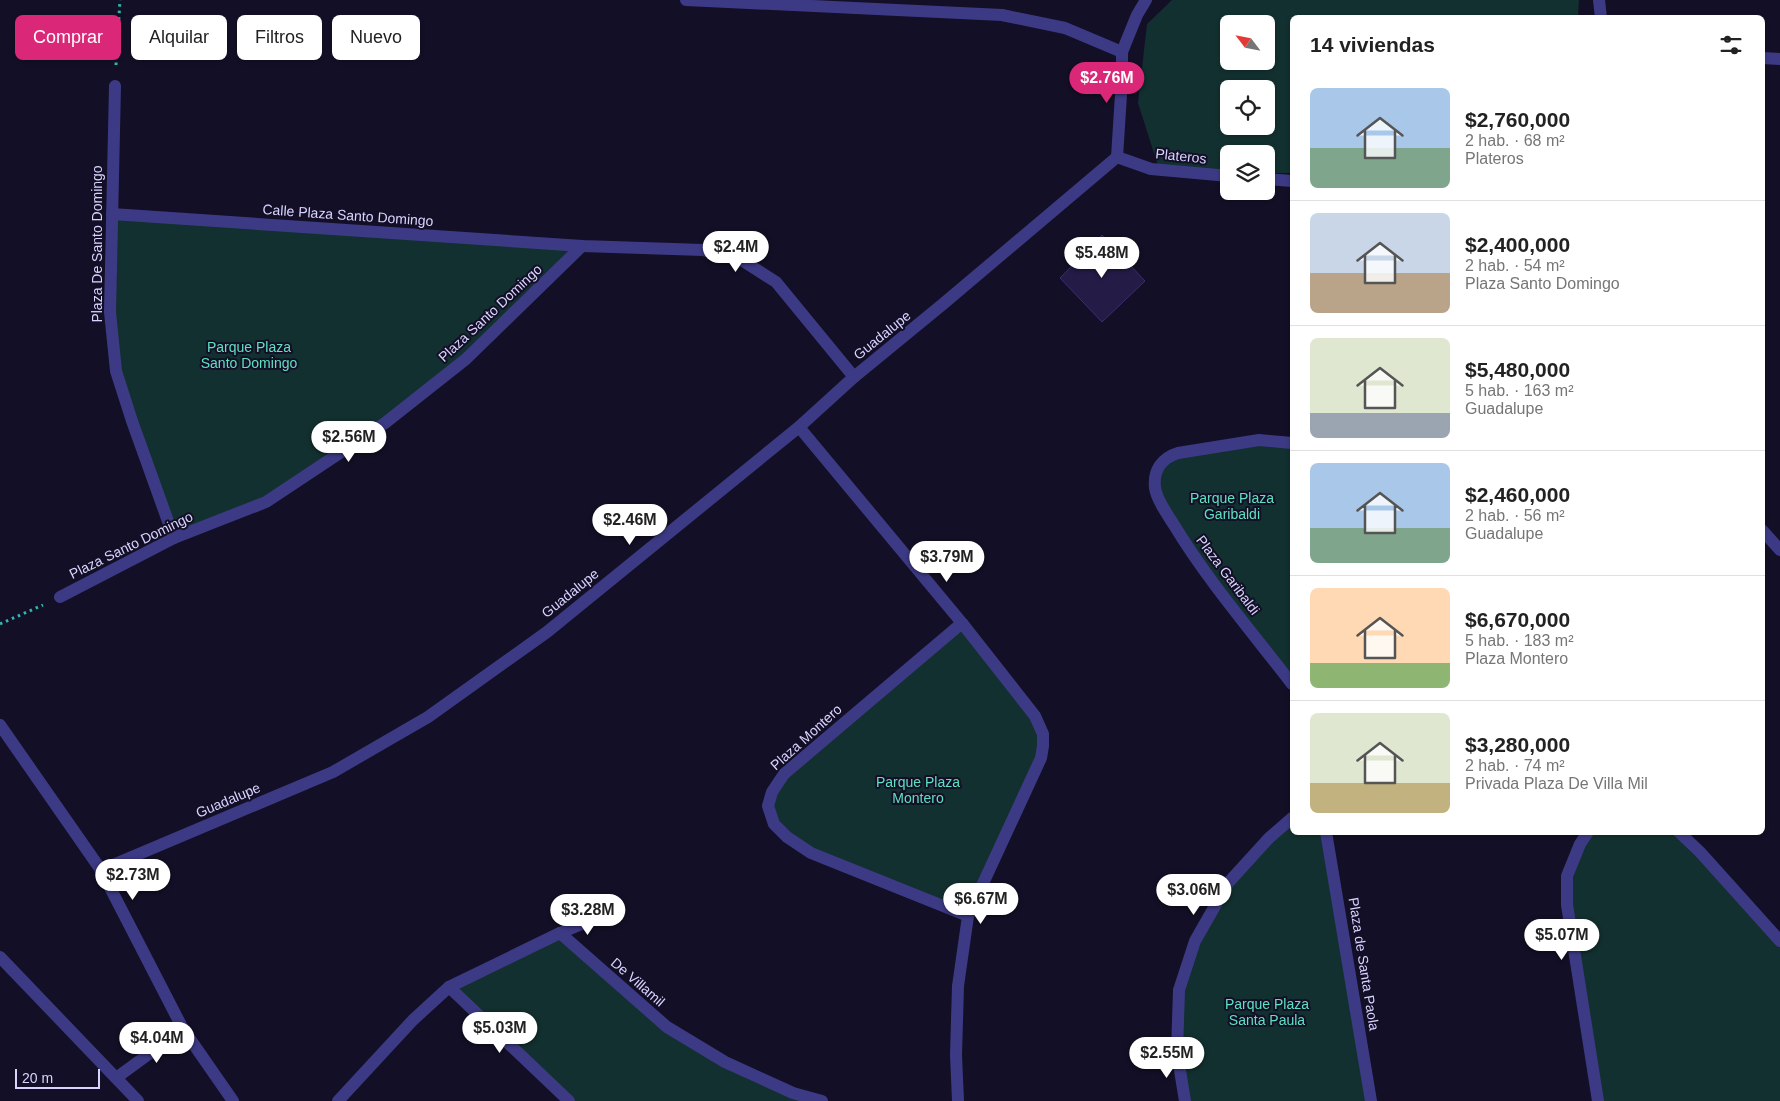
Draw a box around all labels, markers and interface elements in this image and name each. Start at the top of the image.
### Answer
chip: Comprar [15,15,121,60]
chip: Alquilar [131,15,227,60]
chip: Filtros [237,15,322,60]
chip: Nuevo [332,15,420,60]
north arrow [1220,15,1275,70]
map controls [1220,15,1275,200]
icon: filters [1717,31,1745,59]
text: 14 viviendas [1310,33,1435,56]
pin: $2.76M [1066,62,1148,104]
text: $2.76M [1080,69,1134,86]
button: locate [1220,80,1275,135]
icon: home [1350,108,1410,168]
text: $2,760,000 [1465,108,1570,131]
text: 2 hab. · 68 m² [1465,132,1565,149]
street label: Plateros [1155,145,1207,167]
button: layers [1220,145,1275,200]
text: Plateros [1465,150,1524,167]
street label: Plaza De Santo Domingo [89,165,105,323]
street label: Calle Plaza Santo Domingo [262,201,434,229]
pin: $2.4M [701,230,771,273]
icon: home [1350,233,1410,293]
text: $2,400,000 [1465,233,1570,256]
pin: $5.48M [1061,236,1143,279]
text: $2.4M [714,238,758,255]
text: $5.48M [1075,244,1129,261]
text: 2 hab. · 54 m² [1465,257,1565,274]
street label: Plaza Santo Domingo [435,261,545,365]
text: Plaza Santo Domingo [1465,275,1620,292]
street label: Guadalupe [850,307,914,363]
park label: Parque Plaza Santo Domingo [201,339,297,371]
icon: home [1350,358,1410,418]
text: $5,480,000 [1465,358,1570,381]
text: 5 hab. · 163 m² [1465,382,1574,399]
text: Guadalupe [1465,400,1543,417]
pin: $2.56M [308,420,390,463]
text: $2.56M [322,428,376,445]
icon: home [1350,483,1410,543]
text: $2,460,000 [1465,483,1570,506]
park label: Parque Plaza Garibaldi [1190,490,1274,522]
pin: $2.46M [589,504,671,546]
text: 2 hab. · 56 m² [1465,507,1565,524]
street label: Plaza Santo Domingo [67,508,196,582]
text: $2.46M [603,511,657,528]
text: Guadalupe [1465,525,1543,542]
street label: Plaza Garibaldi [1193,532,1263,618]
pin: $3.79M [906,540,988,583]
text: $3.79M [920,548,974,565]
street label: Guadalupe [538,565,602,621]
icon: home [1350,608,1410,668]
text: $6,670,000 [1465,608,1570,631]
text: 5 hab. · 183 m² [1465,632,1574,649]
text: Plaza Montero [1465,650,1568,667]
street label: Plaza Montero [767,701,845,773]
icon: home [1350,733,1410,793]
text: $3,280,000 [1465,733,1570,756]
text: 2 hab. · 74 m² [1465,757,1565,774]
park label: Parque Plaza Montero [876,774,960,806]
text: Privada Plaza De Villa Mil [1465,775,1648,792]
street label: Guadalupe [193,779,263,821]
pin: $2.73M [92,858,174,901]
text: $2.73M [106,866,160,883]
pin: $3.06M [1153,874,1235,916]
text: $3.06M [1167,881,1221,898]
pin: $6.67M [940,882,1022,925]
text: $6.67M [954,890,1008,907]
pin: $3.28M [547,894,629,936]
street label: Plaza de Santa Paola [1346,896,1382,1032]
text: $3.28M [561,901,615,918]
pin: $5.07M [1521,918,1603,961]
text: $5.07M [1535,926,1589,943]
street label: De Villamil [608,954,668,1010]
park label: Parque Plaza Santa Paula [1225,996,1309,1028]
pin: $5.03M [459,1012,541,1054]
text: $5.03M [473,1019,527,1036]
pin: $4.04M [116,1022,198,1064]
text: $4.04M [130,1029,184,1046]
pin: $2.55M [1126,1036,1208,1079]
text: $2.55M [1140,1044,1194,1061]
scale bar [15,1066,100,1089]
text: 20 m [22,1070,53,1086]

